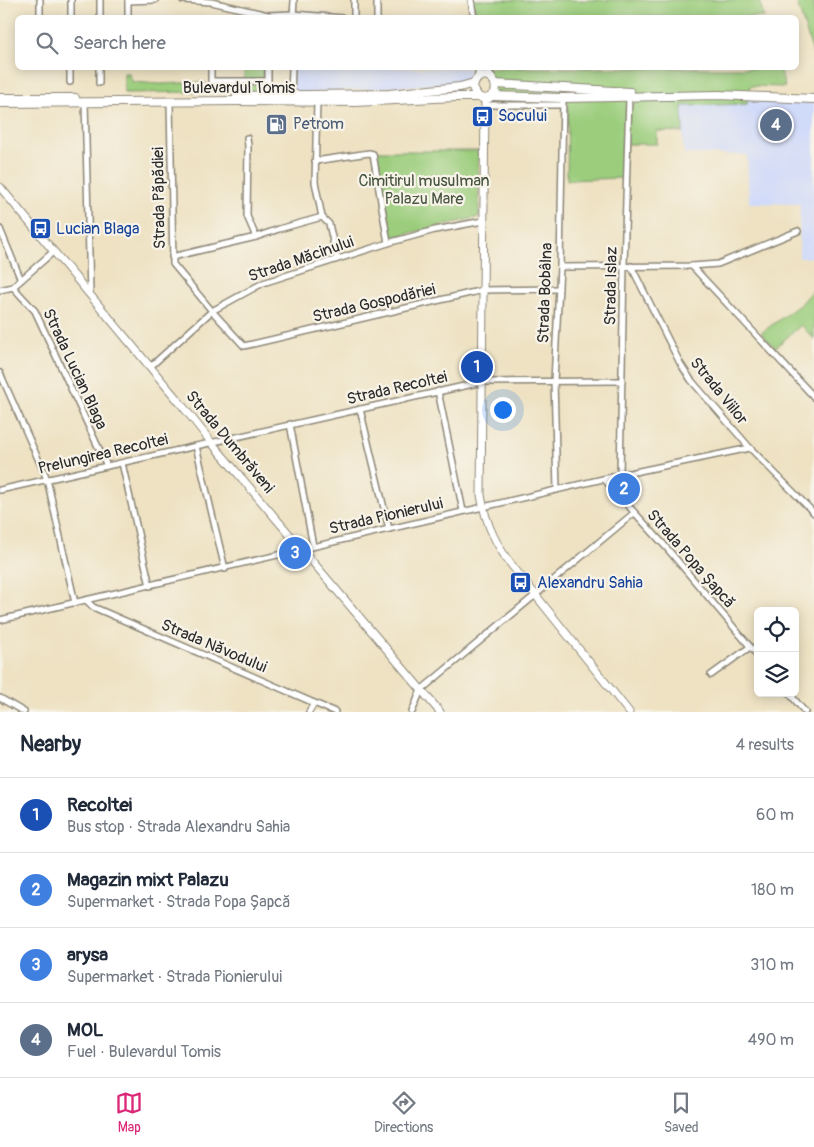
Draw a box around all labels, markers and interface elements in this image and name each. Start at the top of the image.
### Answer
search box [15,15,799,70]
icon: search [33,29,61,57]
text: Search here [73,31,166,55]
street label: Bulevardul Tomis [183,78,295,98]
bus stop icon: Socului [470,104,494,128]
place label: Socului [498,106,547,126]
pin: 4 [760,106,792,144]
fuel station icon: Petrom [265,112,289,136]
place label: Petrom [293,114,344,134]
street label: Strada Păpădiei [148,147,170,249]
park label: Cimitirul musulman Palazu Mare [359,171,489,209]
bus stop icon: Lucian Blaga [28,217,52,241]
place label: Lucian Blaga [56,219,139,239]
street label: Strada Măcinului [246,232,356,286]
street label: Strada Bobâlna [533,242,557,344]
street label: Strada Islaz [600,246,622,326]
street label: Strada Gospodăriei [311,279,438,327]
street label: Strada Lucian Blaga [38,305,112,433]
pin: 1 [461,348,493,386]
street label: Strada Viilor [686,353,752,429]
street label: Strada Recoltei [345,367,449,409]
street label: Strada Dumbrăveni [181,387,279,497]
your location [490,397,516,423]
street label: Prelungirea Recoltei [36,429,170,479]
pin: 2 [608,470,640,508]
street label: Strada Pionierului [327,493,445,539]
street label: Strada Popa Șapcă [643,505,739,613]
pin: 3 [279,534,311,572]
bus stop icon: Alexandru Sahia [509,571,533,595]
place label: Alexandru Sahia [537,573,643,593]
map controls [754,607,799,697]
button: locate [754,607,799,652]
street label: Strada Năvodului [158,615,270,677]
button: layers [754,652,799,697]
text: Nearby [20,731,81,758]
text: 4 results [736,735,794,755]
text: Recoltei [67,793,132,817]
text: 1 [33,805,39,825]
text: 60 m [756,805,794,825]
text: Bus stop · Strada Alexandru Sahia [67,817,290,837]
text: Magazin mixt Palazu [67,868,229,892]
text: 2 [32,880,40,900]
text: 180 m [751,880,794,900]
text: Supermarket · Strada Popa Șapcă [67,892,291,912]
text: arysa [67,943,108,967]
text: 3 [32,955,40,975]
text: 310 m [750,955,794,975]
text: Supermarket · Strada Pionierului [67,967,282,987]
text: MOL [67,1018,103,1042]
text: 4 [31,1030,41,1050]
text: 490 m [748,1030,794,1050]
text: Fuel · Bulevardul Tomis [67,1042,221,1062]
tab: Map [115,1089,143,1136]
tab: Directions [374,1089,433,1136]
tab: Saved [664,1089,699,1136]

